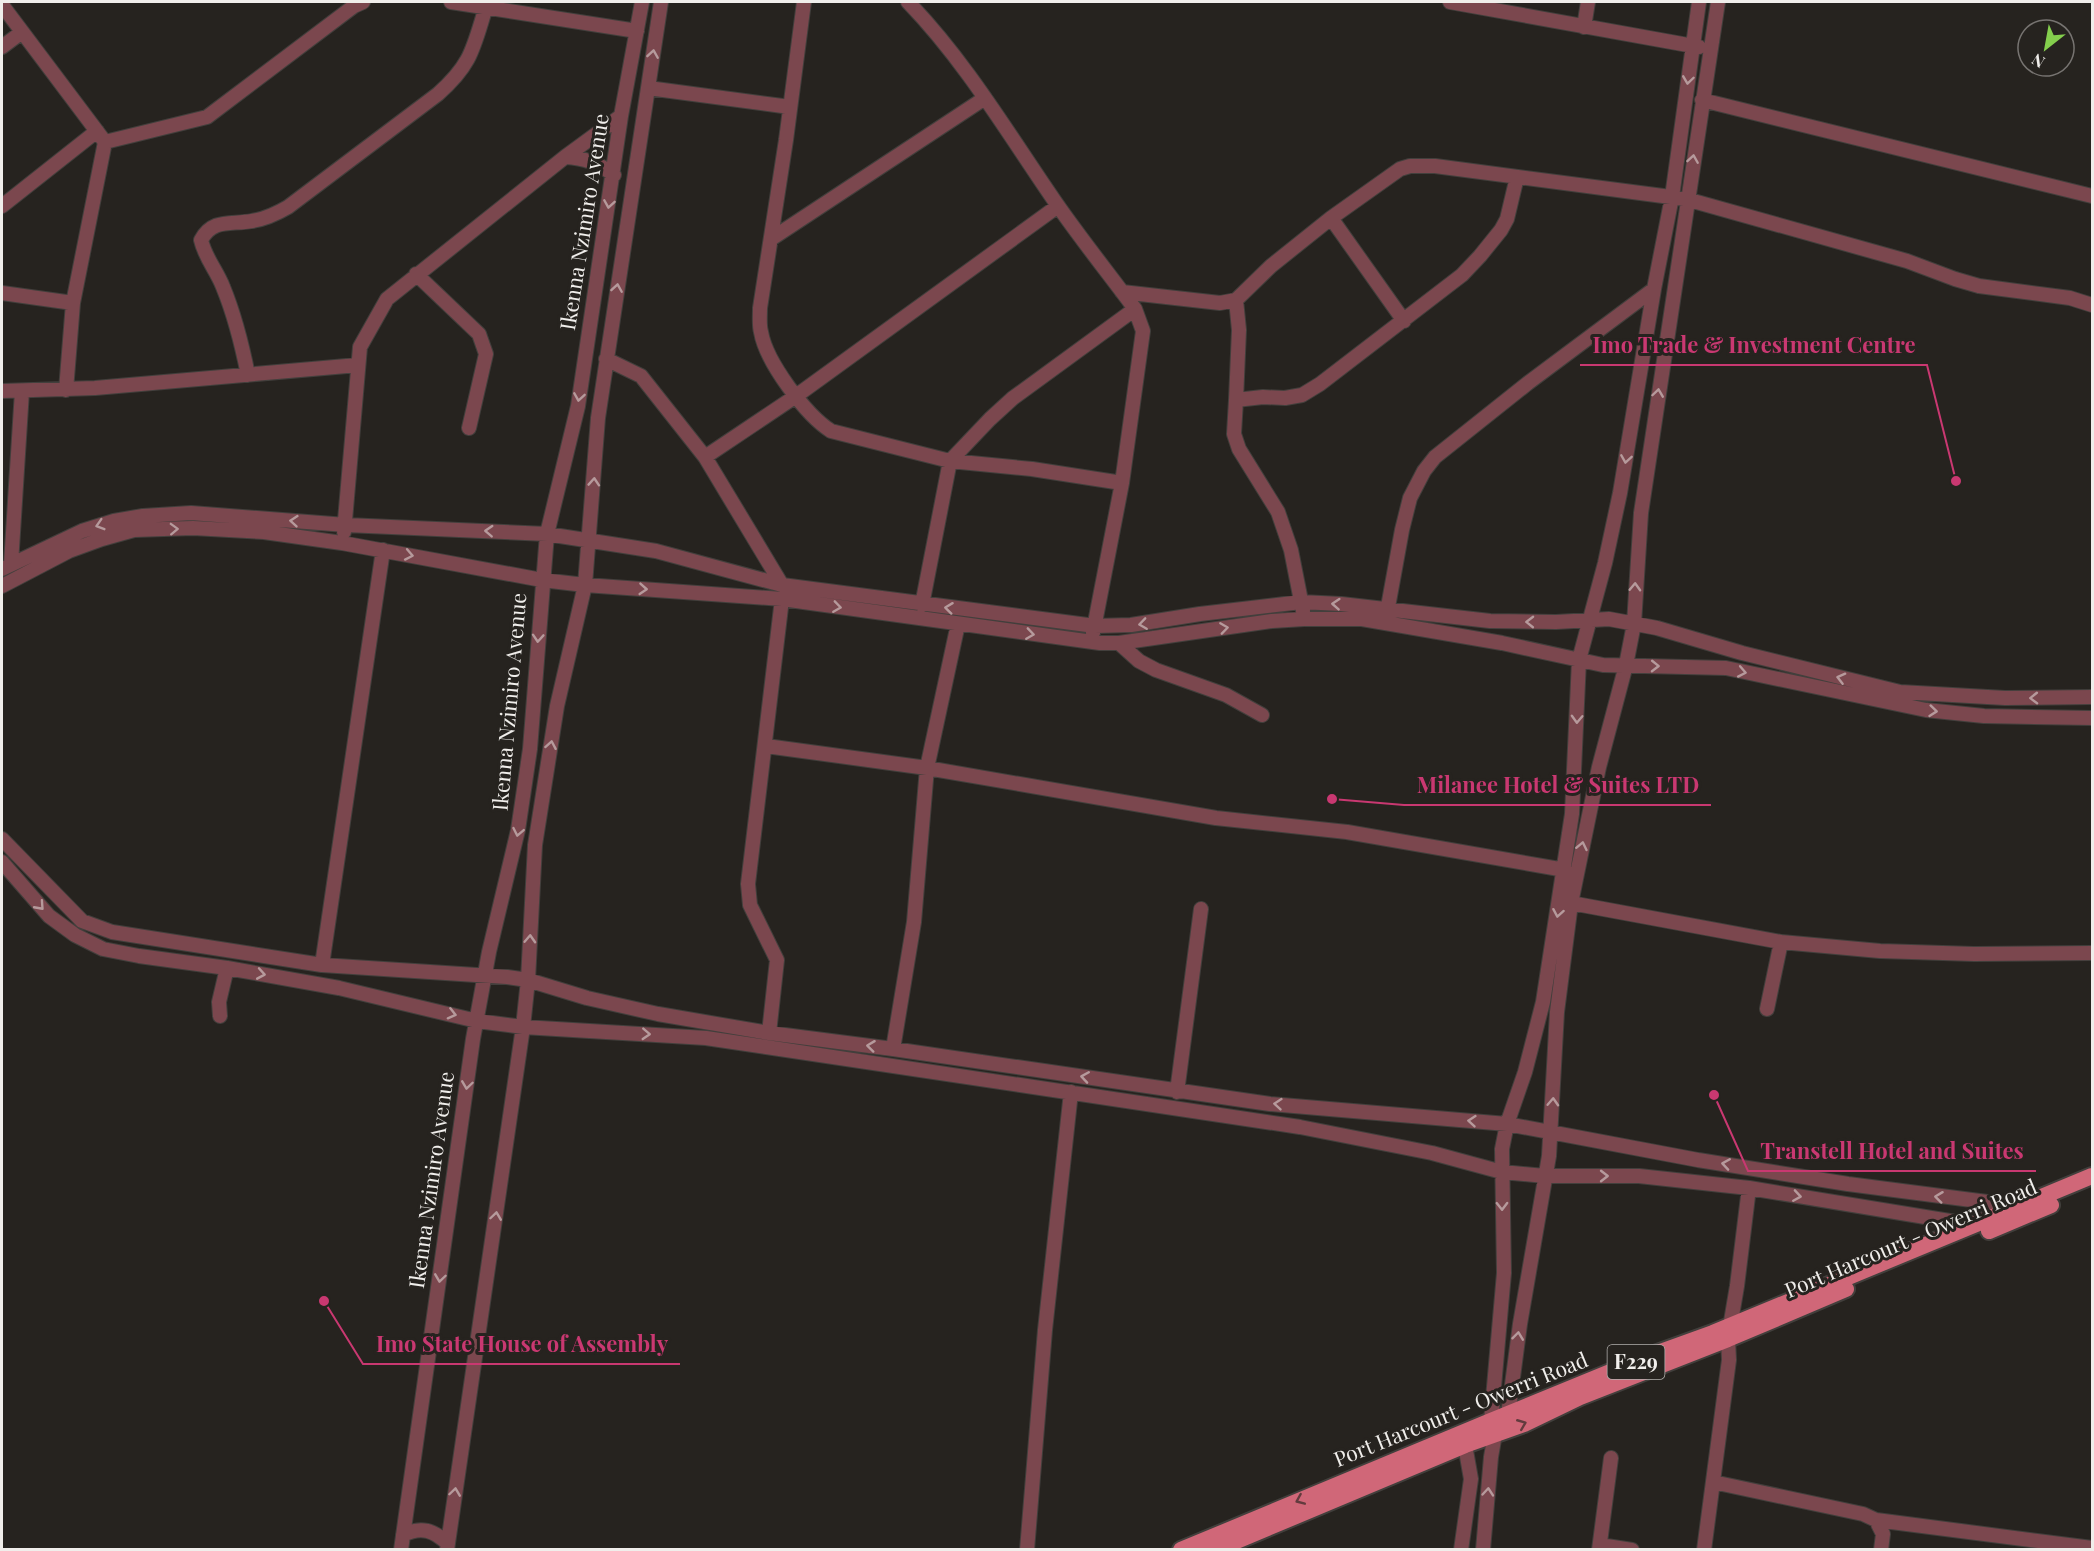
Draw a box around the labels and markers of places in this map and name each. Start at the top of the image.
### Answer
callout: Imo Trade & Investment Centre [1580,325,1927,365]
callout: Milanee Hotel & Suites LTD [1404,765,1711,805]
callout: Transtell Hotel and Suites [1748,1131,2036,1171]
callout: Imo State House of Assembly [363,1324,680,1364]

